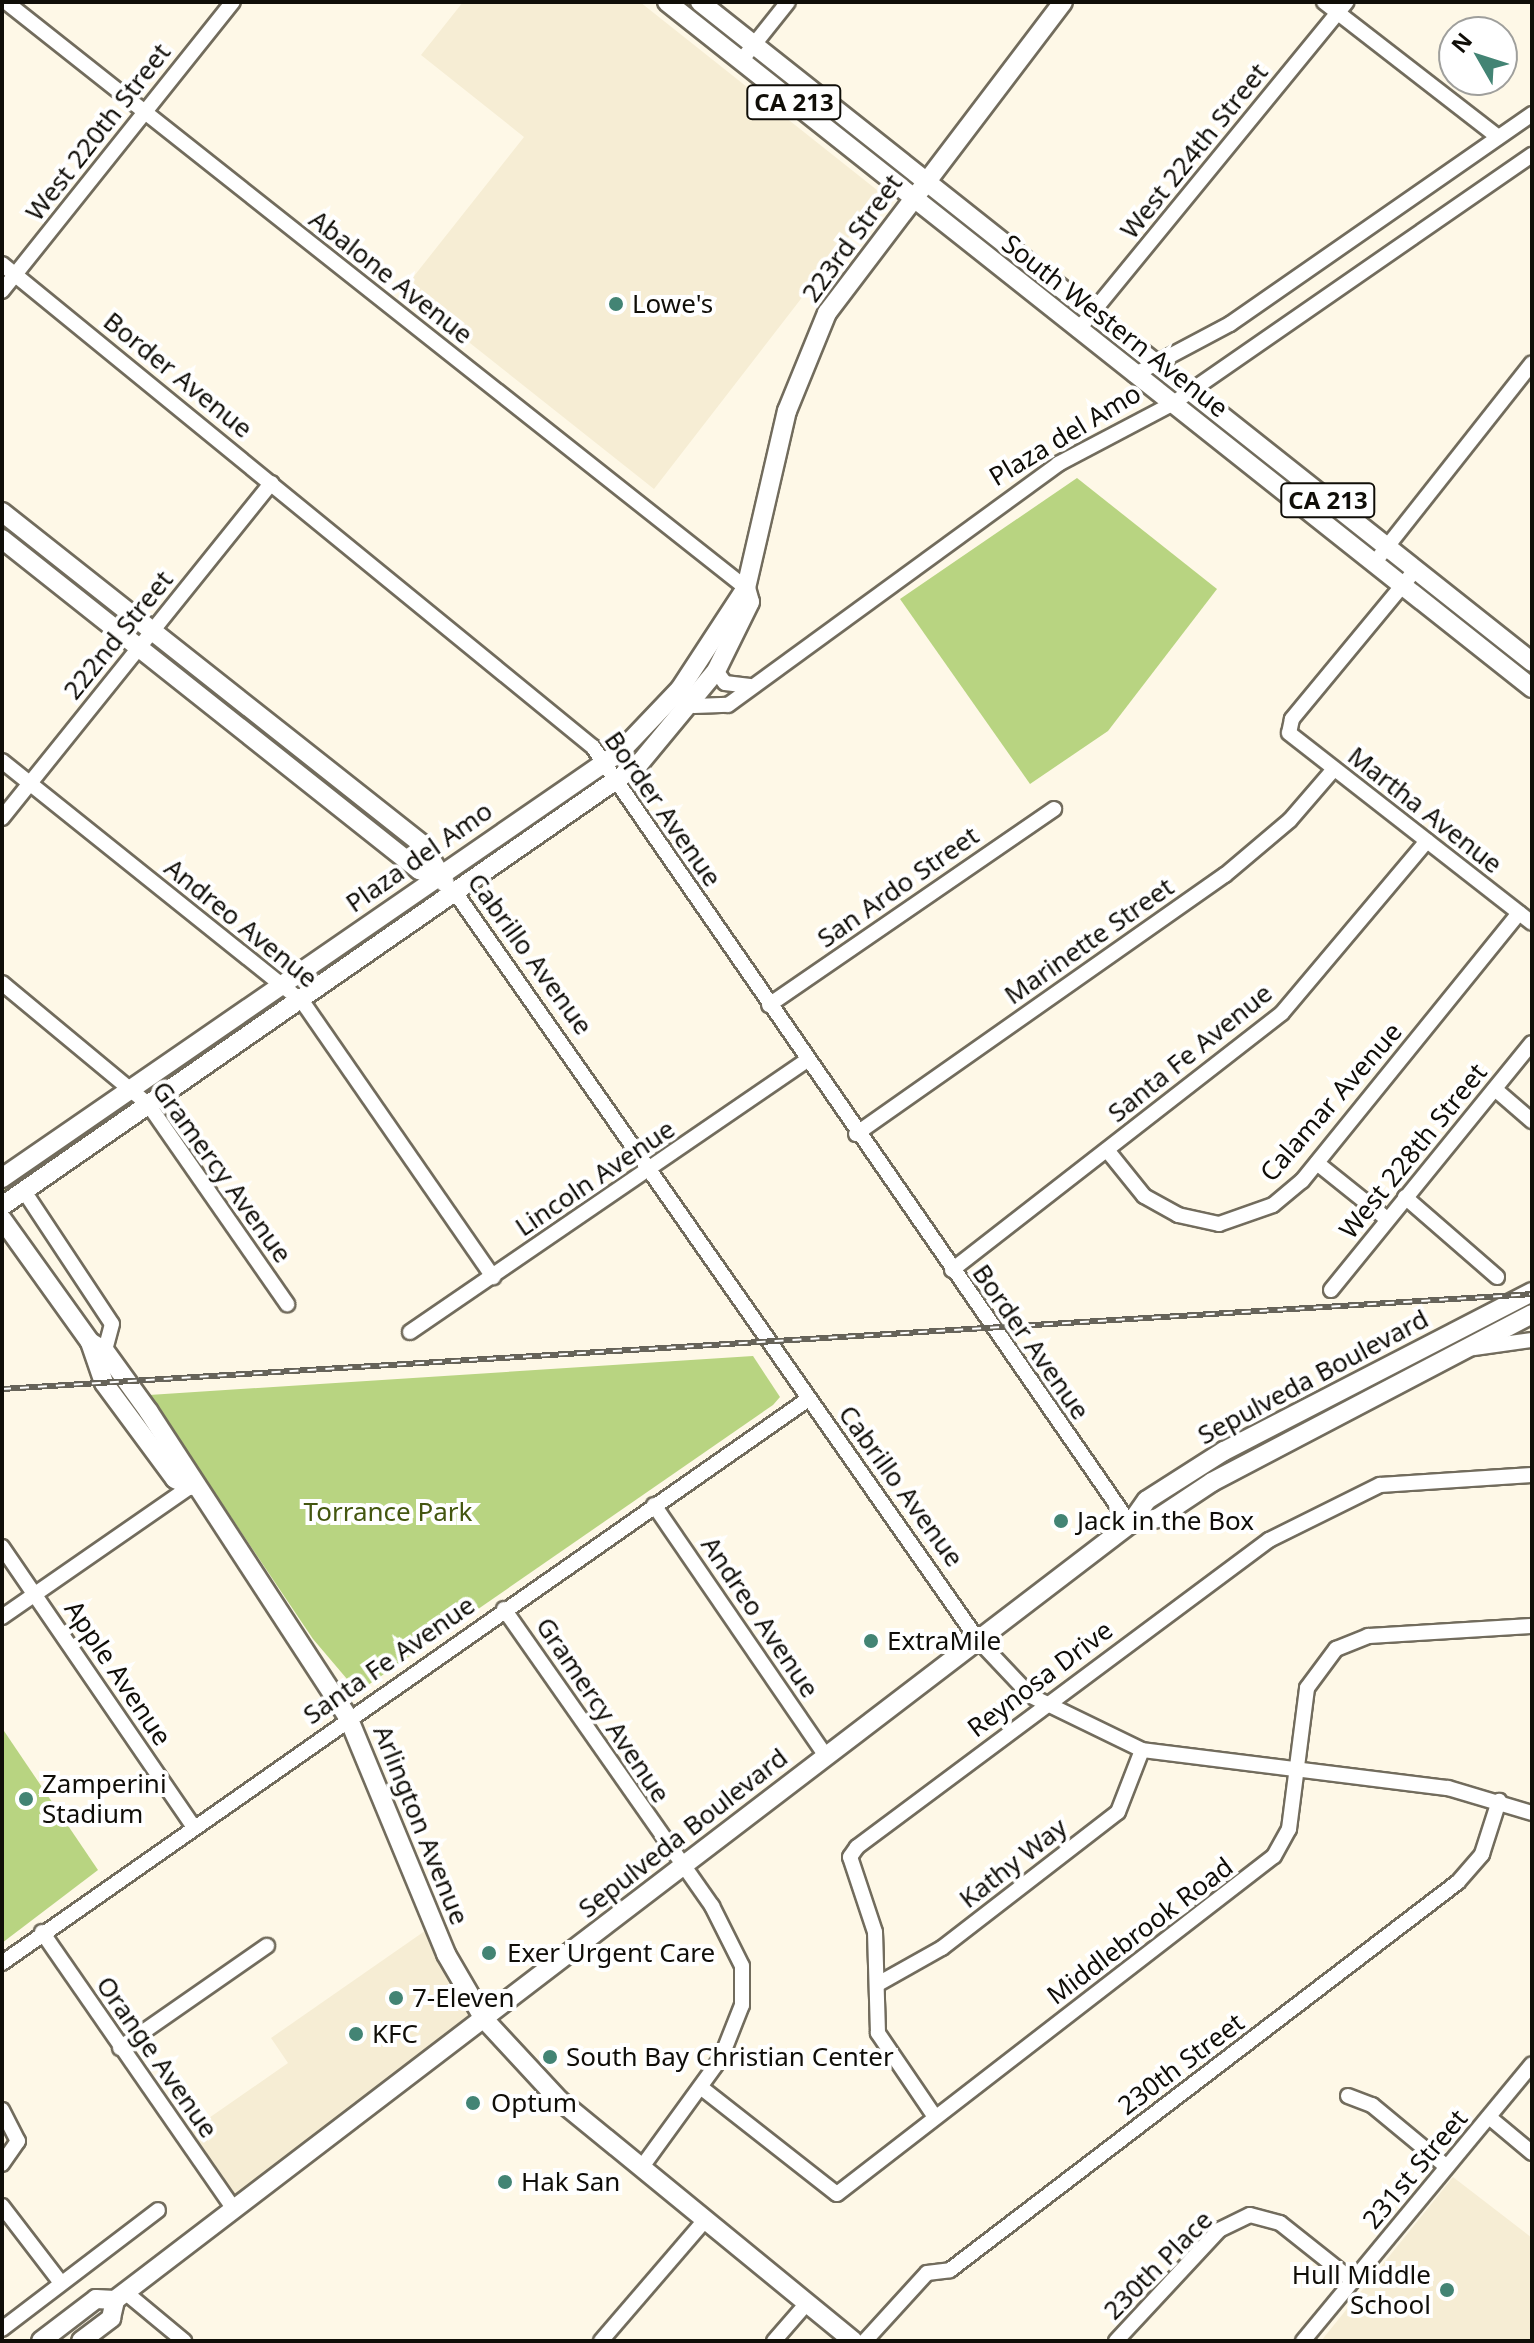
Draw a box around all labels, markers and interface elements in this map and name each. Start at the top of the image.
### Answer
north arrow [1438,16,1518,96]
text: N [1444,26,1478,59]
street label: West 220th Street [19,37,177,227]
street label: West 224th Street [1114,57,1274,245]
road number: CA 213 [746,82,842,122]
street label: 223rd Street [795,168,909,308]
street label: Abalone Avenue [303,204,479,350]
street label: South Western Avenue [996,228,1234,424]
place label: Lowe's [632,288,713,320]
marker: Lowe's [607,295,625,313]
street label: Border Avenue [97,306,259,444]
street label: Plaza del Amo [984,377,1146,493]
road number: CA 213 [1280,480,1376,520]
street label: 222nd Street [57,565,179,705]
street label: Border Avenue [598,725,728,893]
street label: Martha Avenue [1342,740,1508,880]
street label: Plaza del Amo [340,795,498,919]
street label: San Ardo Street [811,820,985,954]
street label: Andreo Avenue [158,852,324,994]
street label: Cabrillo Avenue [461,867,599,1041]
street label: Marinette Street [998,871,1180,1011]
street label: Santa Fe Avenue [1102,977,1278,1129]
street label: Calamar Avenue [1254,1016,1408,1188]
street label: West 228th Street [1333,1057,1493,1245]
street label: Gramercy Avenue [146,1075,298,1269]
street label: Lincoln Avenue [509,1113,681,1243]
street label: Border Avenue [966,1258,1096,1426]
street label: Sepulveda Boulevard [1192,1303,1434,1451]
street label: Cabrillo Avenue [832,1399,970,1573]
park label: Torrance Park [304,1496,472,1528]
place label: Jack in the Box [1077,1505,1254,1537]
marker: Jack in the Box [1052,1512,1070,1530]
street label: Andreo Avenue [695,1531,825,1703]
street label: Santa Fe Avenue [297,1589,481,1731]
street label: Apple Avenue [58,1595,178,1751]
street label: Gramercy Avenue [529,1611,677,1809]
street label: Reynosa Drive [961,1614,1119,1744]
place label: ExtraMile [887,1625,1001,1657]
marker: ExtraMile [862,1632,880,1650]
street label: Arlington Avenue [367,1721,475,1929]
street label: Sepulveda Boulevard [572,1742,794,1924]
place label: Zamperini Stadium [42,1768,167,1830]
marker: Zamperini Stadium [17,1790,35,1808]
street label: Kathy Way [953,1811,1073,1915]
street label: Middlebrook Road [1041,1851,1239,2011]
place label: Exer Urgent Care [507,1937,715,1969]
marker: Exer Urgent Care [478,1942,500,1964]
street label: Orange Avenue [90,1970,224,2144]
place label: 7-Eleven [412,1982,514,2014]
marker: 7-Eleven [387,1989,405,2007]
street label: 230th Street [1112,2007,1250,2121]
place label: KFC [372,2018,418,2050]
marker: KFC [347,2025,365,2043]
place label: South Bay Christian Center [566,2041,894,2073]
marker: South Bay Christian Center [541,2048,559,2066]
place label: Optum [491,2087,577,2119]
marker: Optum [462,2092,484,2114]
street label: 231st Street [1356,2103,1474,2235]
place label: Hak San [521,2166,620,2198]
marker: Hak San [496,2173,514,2191]
street label: 230th Place [1097,2204,1219,2326]
place label: Hull Middle School [1292,2259,1431,2320]
marker: Hull Middle School [1438,2281,1456,2299]

